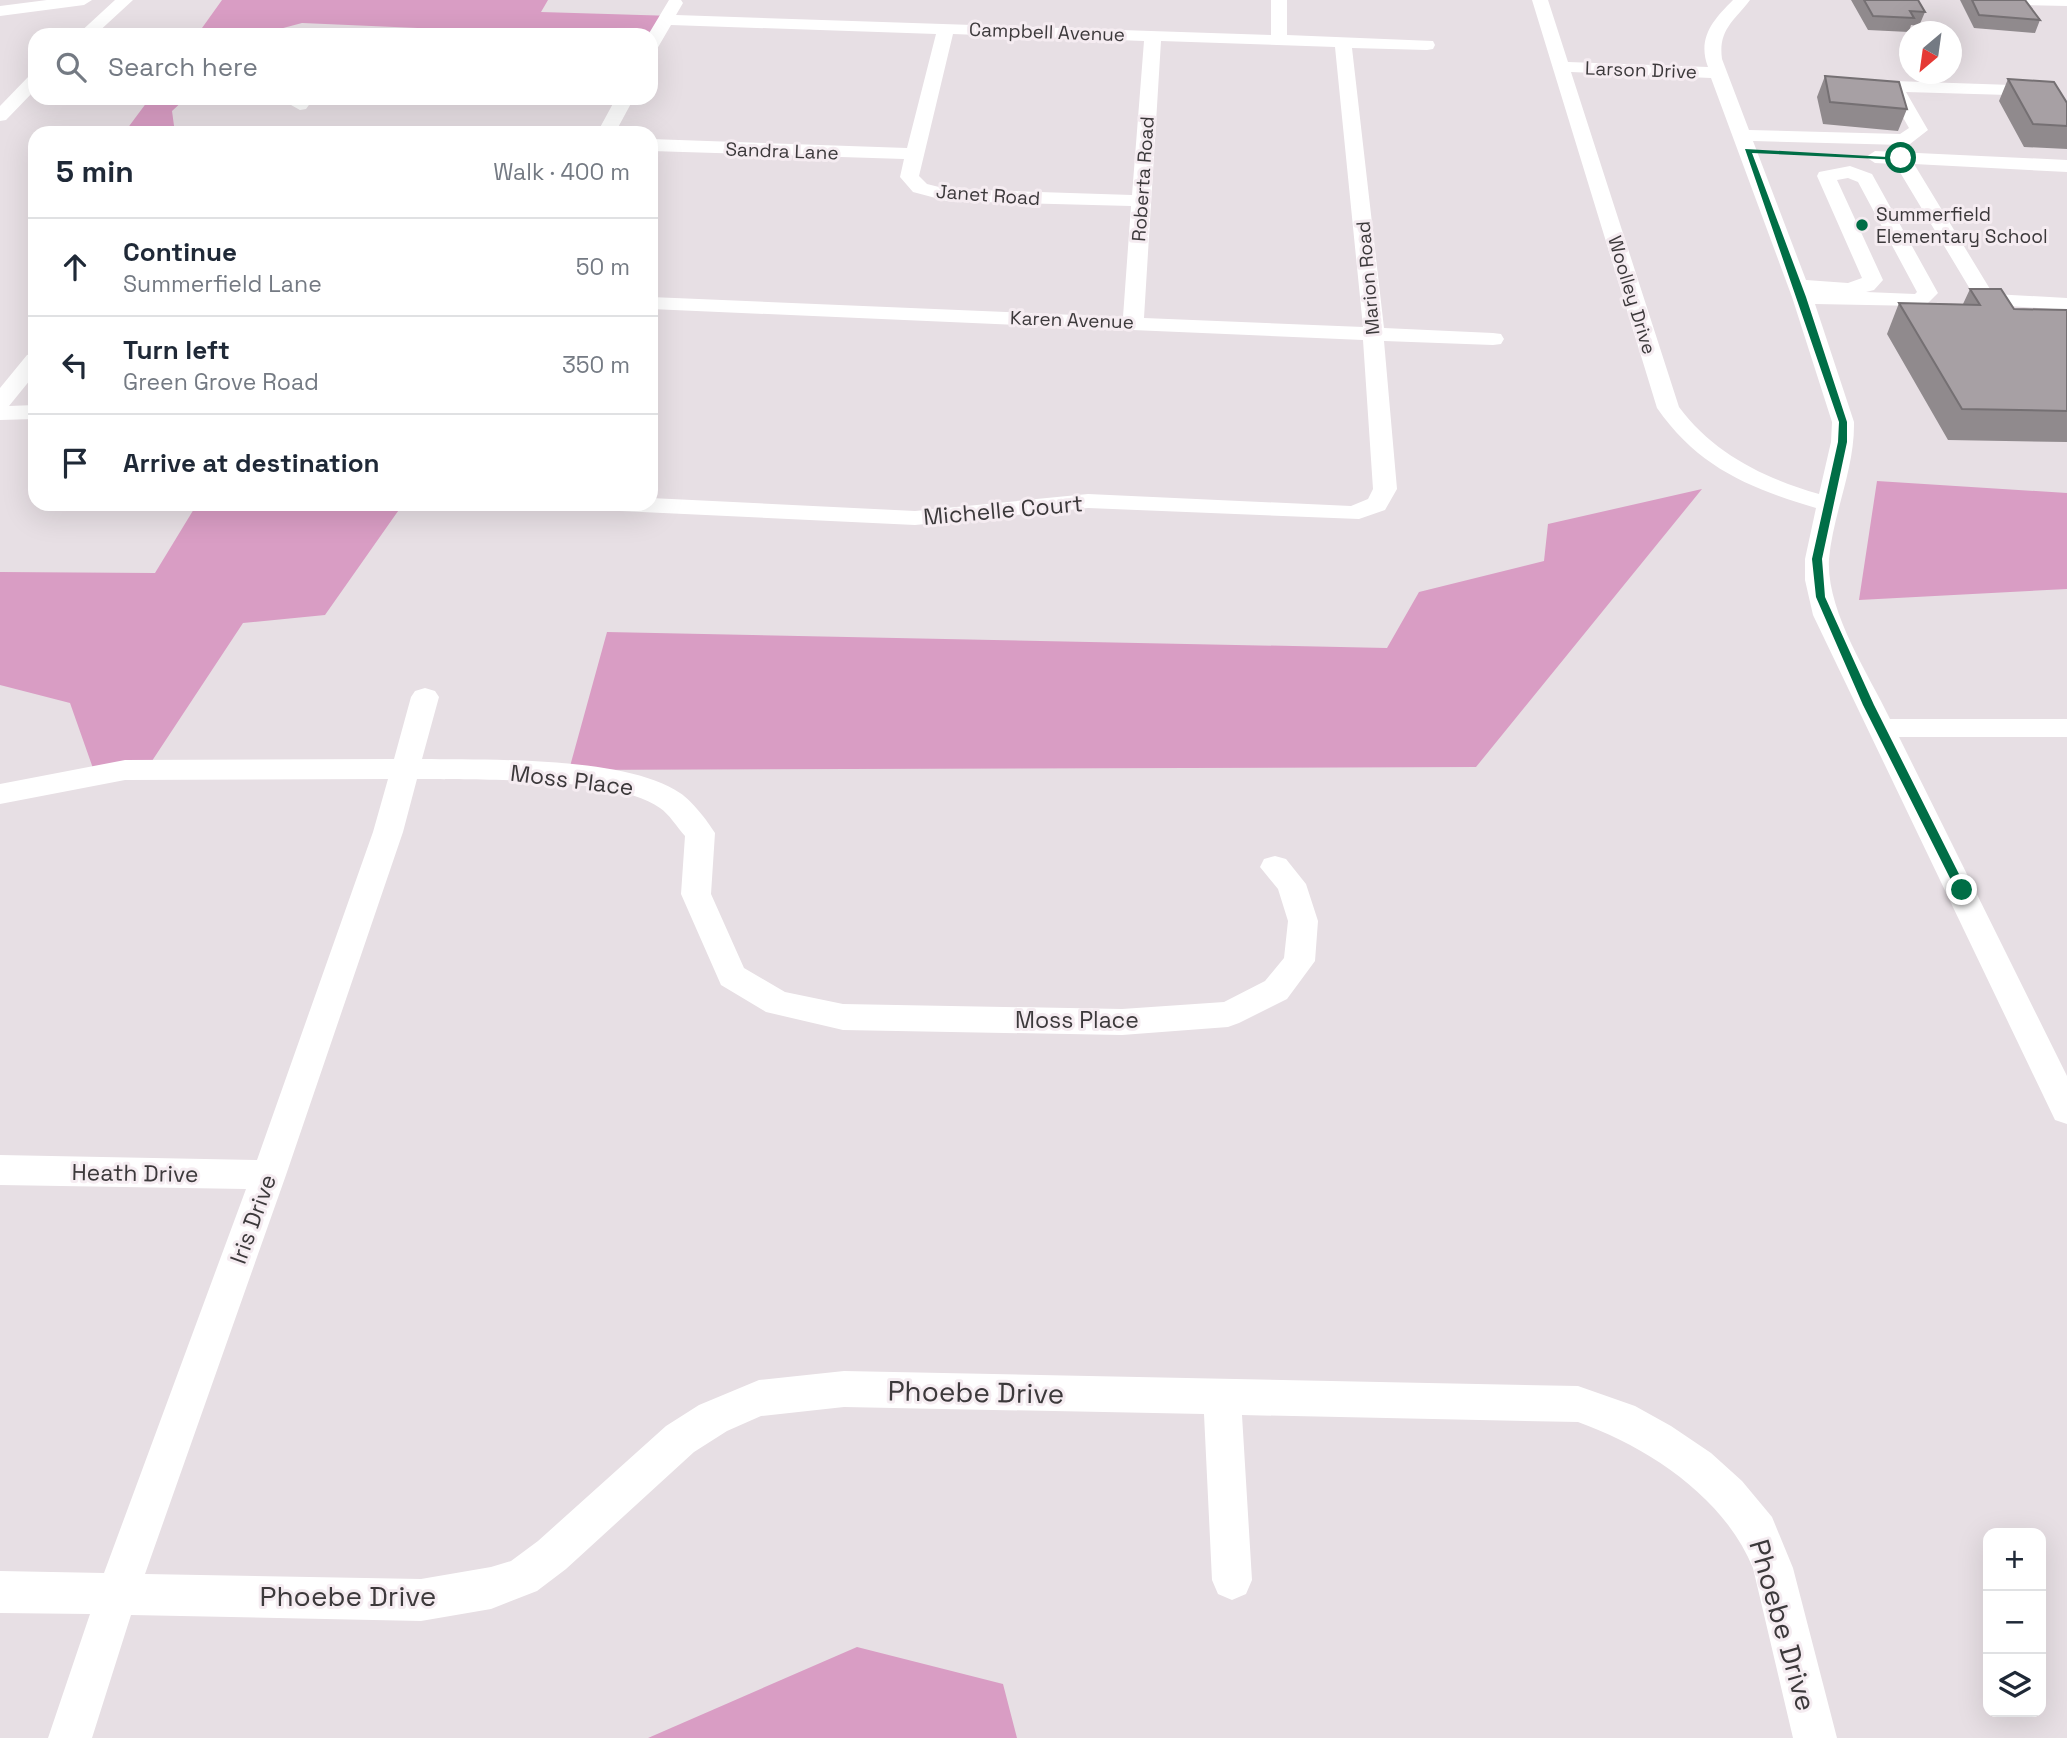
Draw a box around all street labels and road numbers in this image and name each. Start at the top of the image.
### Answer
street label: Campbell Avenue [968,17,1126,47]
street label: Larson Drive [1585,56,1697,84]
street label: Roberta Road [1126,116,1160,242]
street label: Sandra Lane [725,137,839,165]
street label: Janet Road [935,179,1041,211]
street label: Marion Road [1351,220,1385,336]
street label: Woolley Drive [1602,233,1662,357]
street label: Karen Avenue [1010,305,1134,335]
street label: Michelle Court [922,488,1084,532]
street label: Moss Place [509,758,635,802]
street label: Moss Place [1015,1005,1139,1035]
street label: Heath Drive [71,1157,199,1189]
street label: Iris Drive [223,1170,283,1268]
street label: Phoebe Drive [887,1372,1065,1412]
street label: Phoebe Drive [1741,1535,1825,1715]
street label: Phoebe Drive [260,1578,436,1614]

